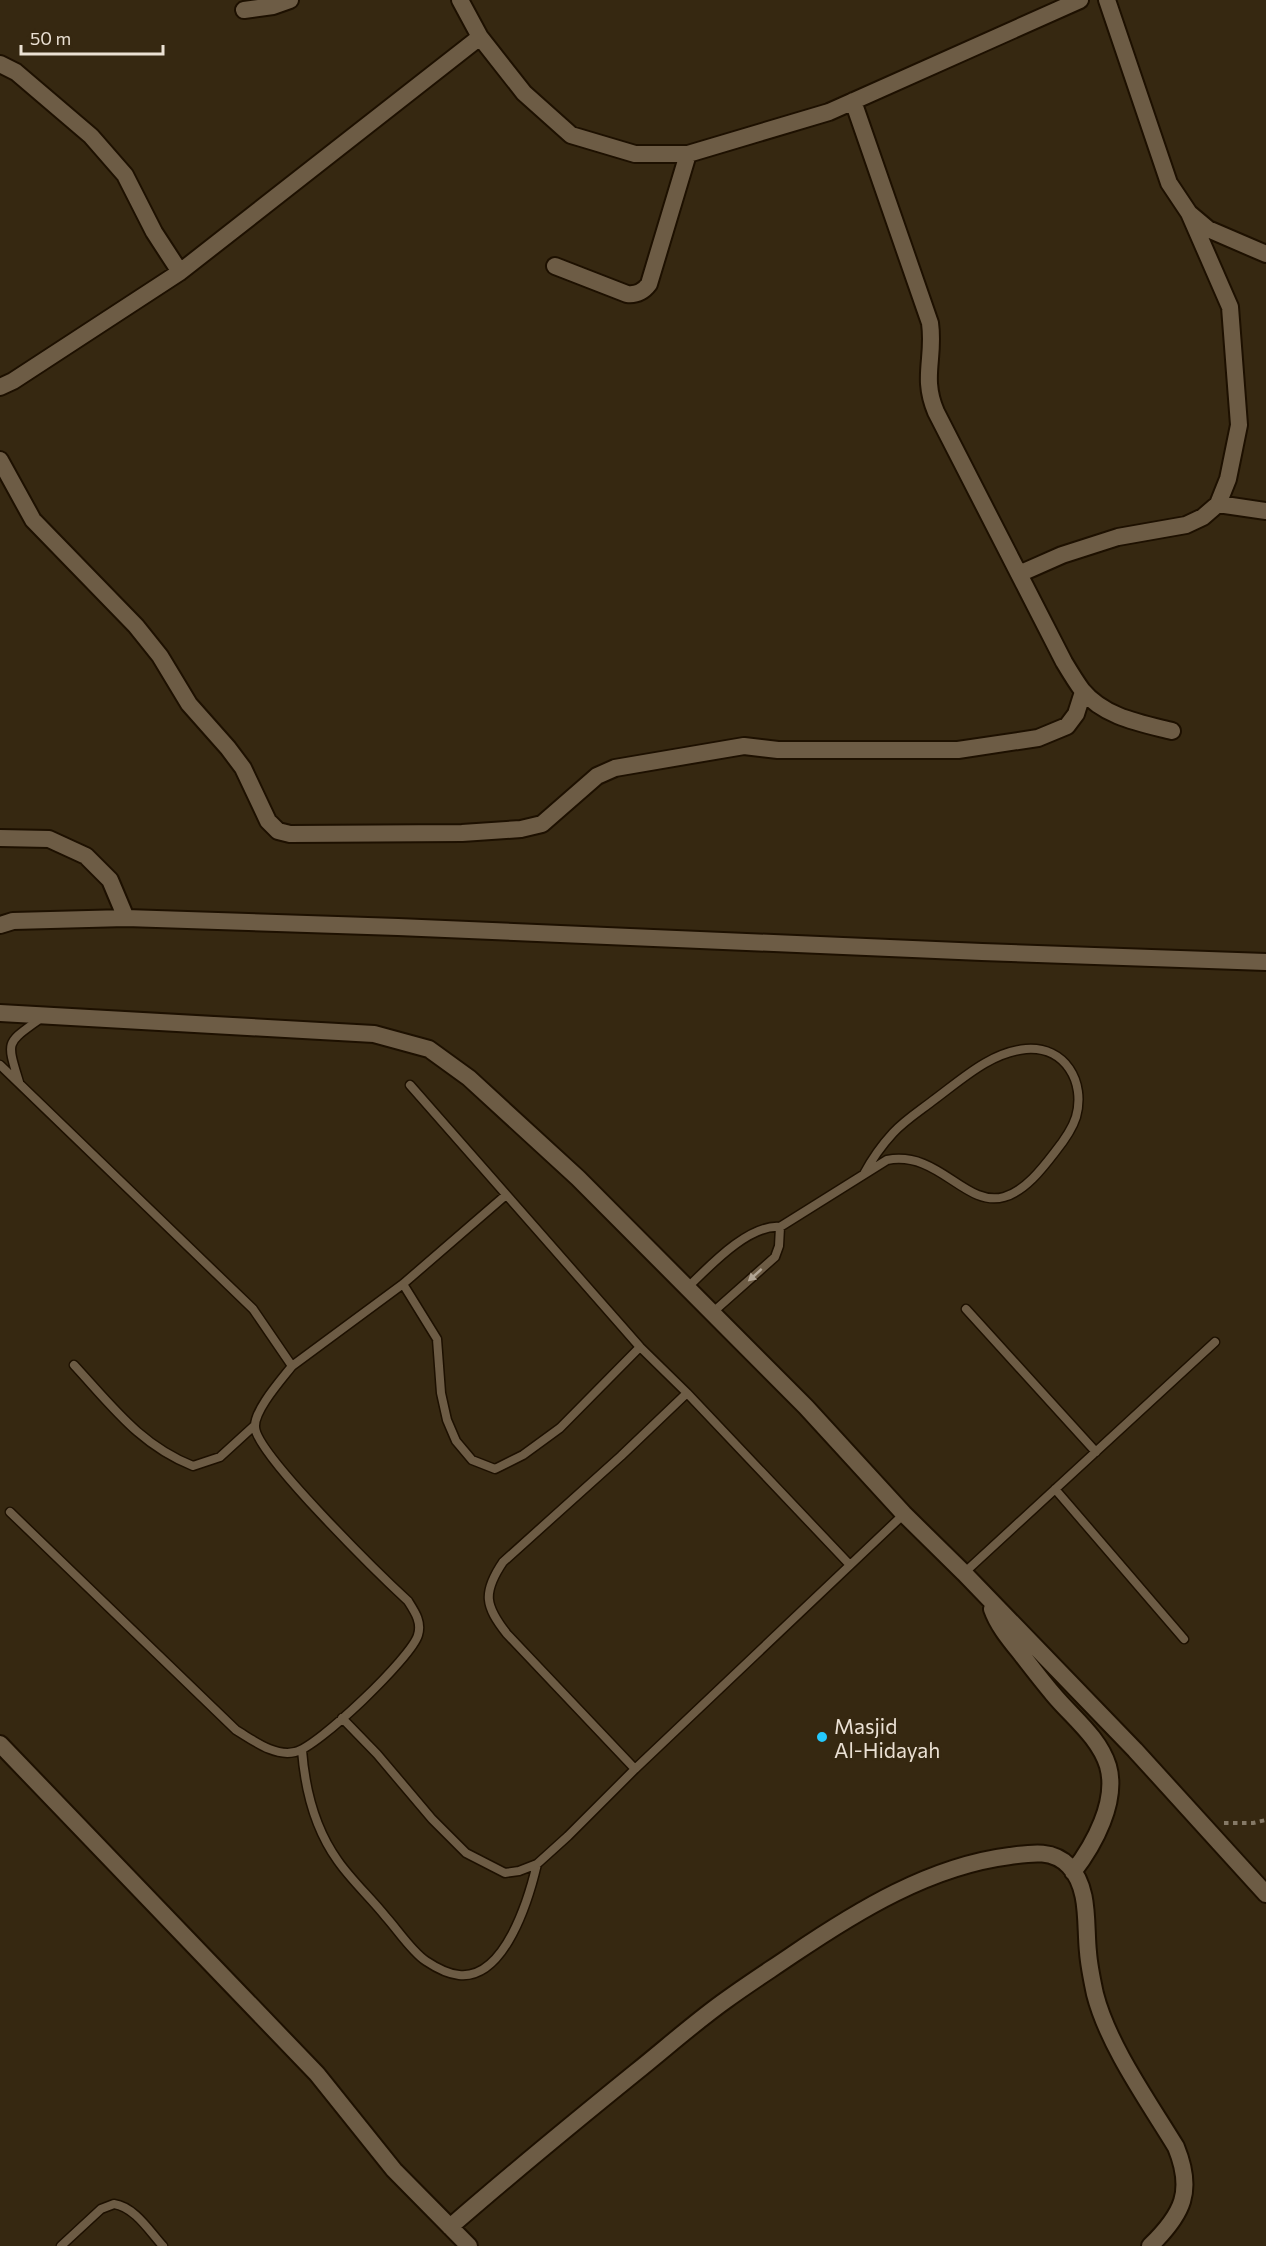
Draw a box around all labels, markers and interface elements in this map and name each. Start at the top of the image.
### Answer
scale bar [21,18,164,56]
text: 50 m [30,27,71,49]
one-way arrow [748,1268,763,1281]
place label: Masjid Al-Hidayah [834,1713,940,1762]
marker: Masjid Al-Hidayah [815,1730,829,1744]

